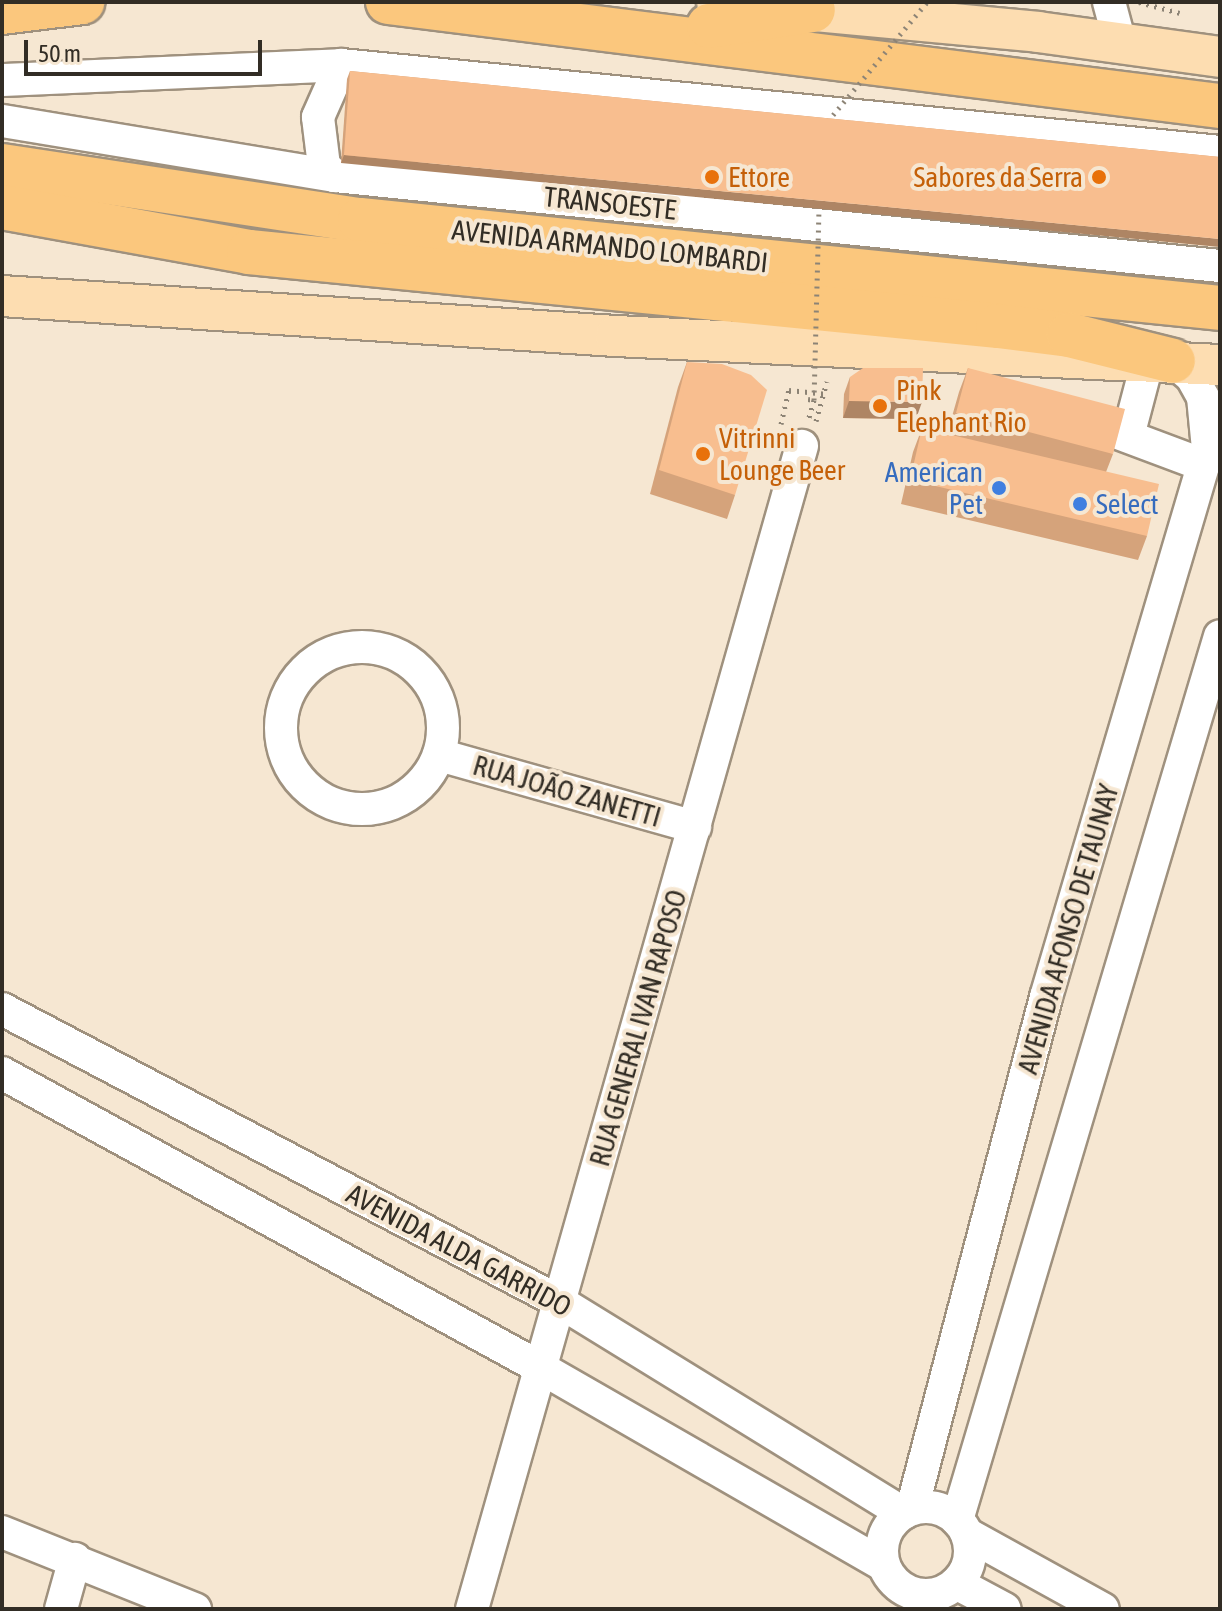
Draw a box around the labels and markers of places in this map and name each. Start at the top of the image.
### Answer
place label: Ettore [728,160,790,194]
place label: Sabores da Serra [914,160,1083,194]
marker: Ettore [703,168,721,186]
marker: Sabores da Serra [1090,168,1108,186]
place label: Pink Elephant Rio [896,373,1027,439]
marker: Pink Elephant Rio [871,397,889,415]
place label: Vitrinni Lounge Beer [719,421,845,487]
marker: Vitrinni Lounge Beer [694,445,712,463]
place label: American Pet [885,455,983,521]
marker: American Pet [990,479,1008,497]
place label: Select [1096,487,1159,521]
marker: Select [1071,495,1089,513]

